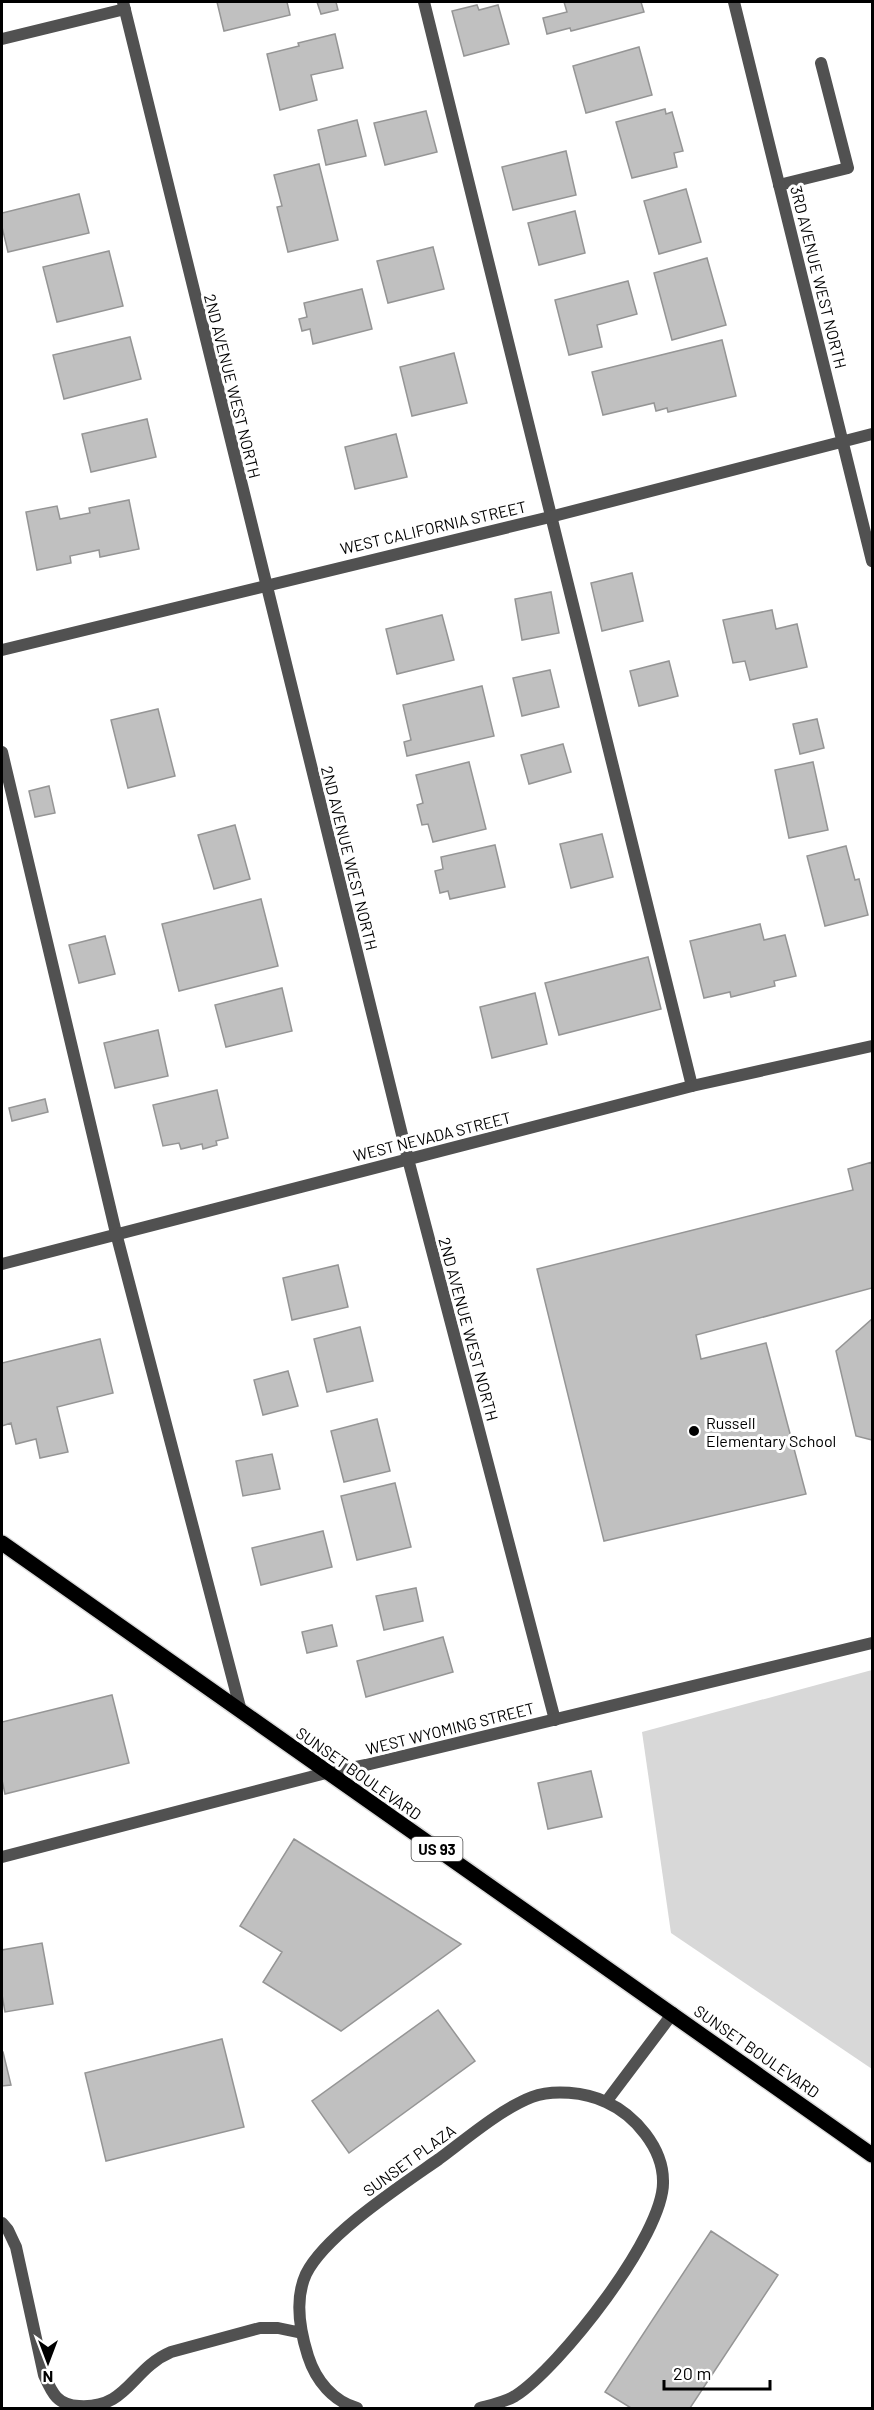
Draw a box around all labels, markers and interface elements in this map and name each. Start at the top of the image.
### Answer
street label: 3RD AVENUE WEST NORTH [787,184,851,370]
street label: 2ND AVENUE WEST NORTH [201,292,265,480]
street label: WEST CALIFORNIA STREET [338,496,528,558]
street label: 2ND AVENUE WEST NORTH [318,764,382,952]
street label: WEST NEVADA STREET [351,1107,513,1165]
street label: 2ND AVENUE WEST NORTH [435,1235,503,1423]
place label: Russell Elementary School [706,1413,836,1450]
marker: Russell Elementary School [687,1424,701,1438]
street label: WEST WYOMING STREET [364,1698,536,1758]
street label: SUNSET BOULEVARD [293,1723,425,1823]
road number: US 93 [412,1837,462,1861]
street label: SUNSET BOULEVARD [691,2001,823,2101]
street label: SUNSET PLAZA [359,2120,459,2200]
north arrow [18,2332,78,2392]
scale bar [664,2353,770,2391]
text: 20 m [673,2362,711,2384]
text: N [43,2368,53,2387]

